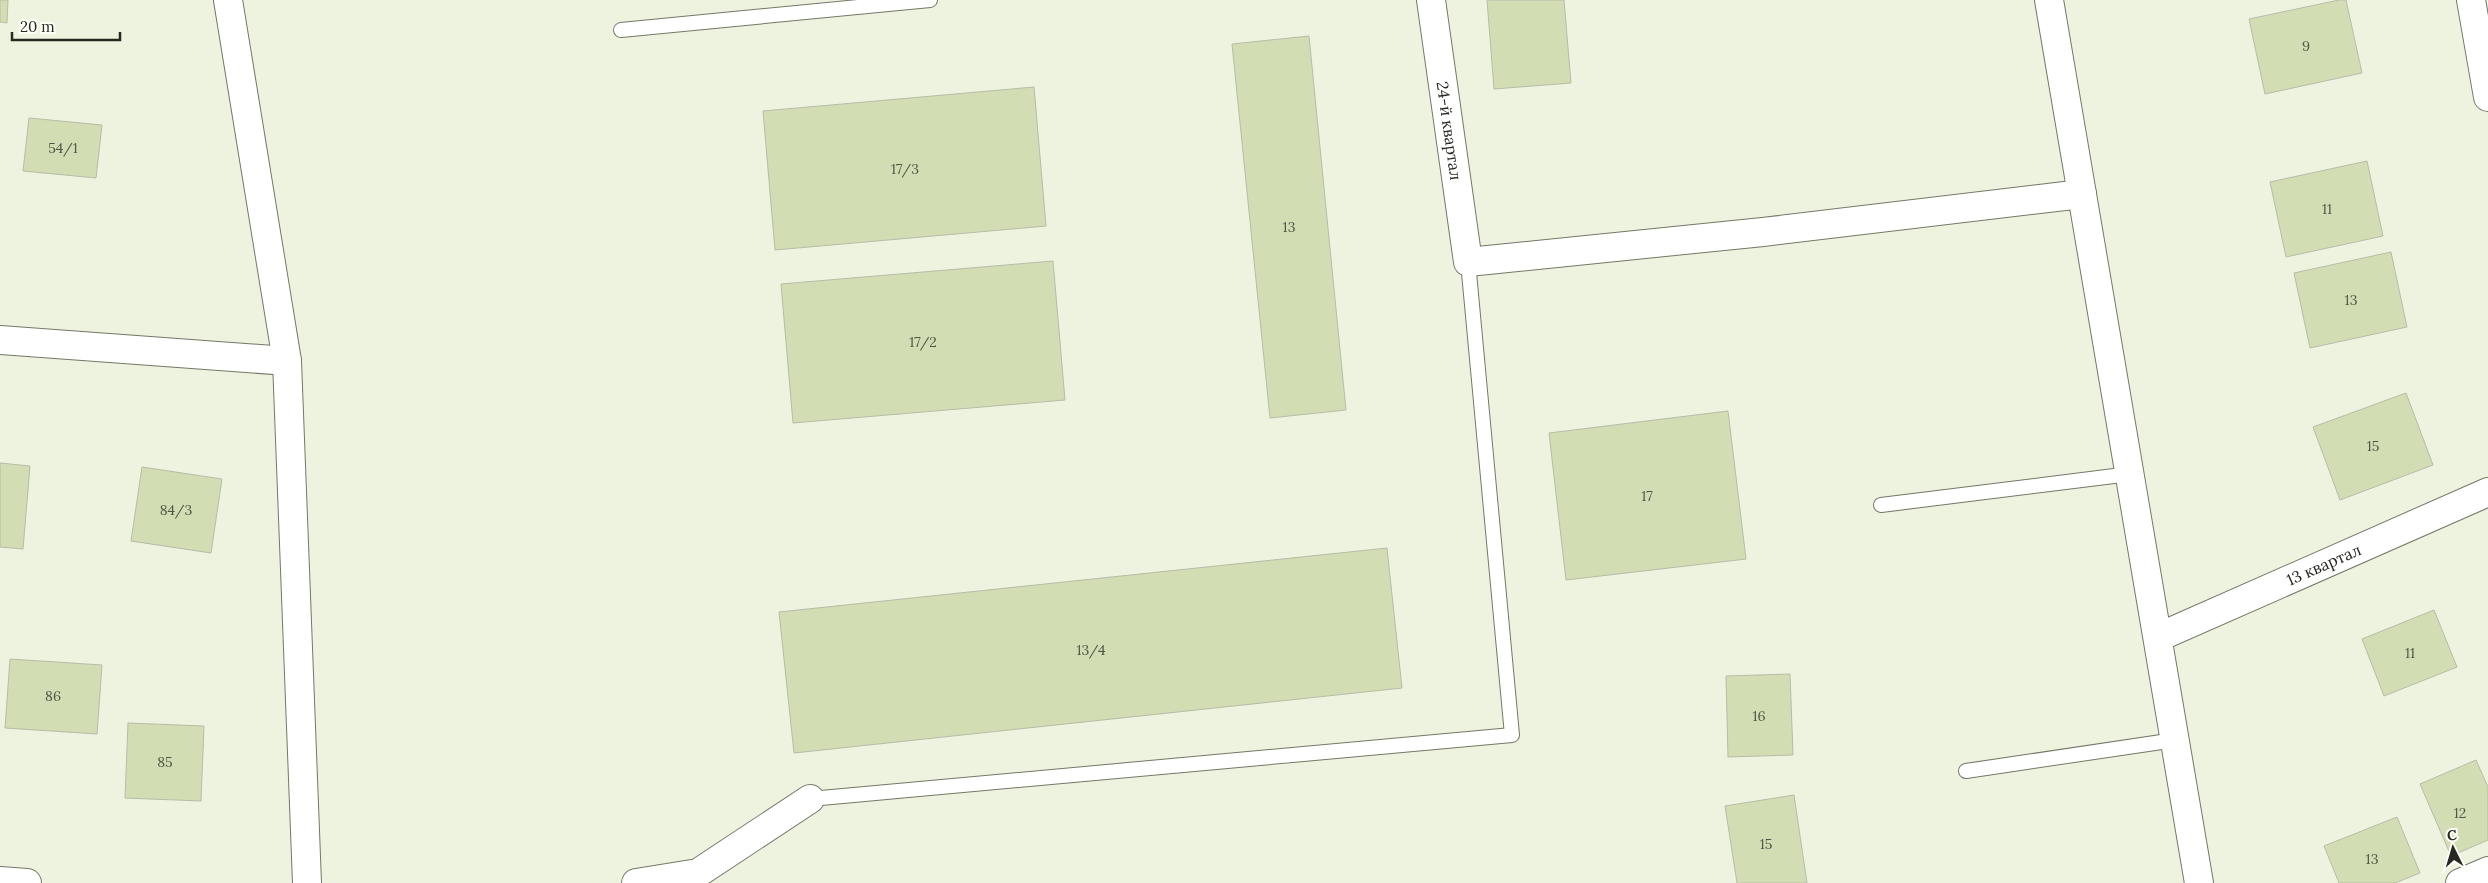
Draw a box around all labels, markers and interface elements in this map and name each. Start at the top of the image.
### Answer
scale bar [12,10,120,42]
text: 20 m [20,17,55,36]
house number: 9 [2302,37,2310,55]
street label: 24-й квартал [1433,80,1466,181]
house number: 54/1 [48,139,78,157]
house number: 17/3 [891,160,919,178]
house number: 11 [2322,200,2332,218]
house number: 13 [1283,218,1296,236]
house number: 13 [2345,291,2358,309]
house number: 17/2 [909,333,937,351]
house number: 15 [2367,437,2379,455]
house number: 17 [1641,487,1653,505]
house number: 84/3 [160,501,192,519]
street label: 13 квартал [2283,539,2364,590]
house number: 13/4 [1077,641,1106,659]
house number: 11 [2405,644,2415,662]
house number: 86 [45,687,61,705]
house number: 16 [1752,707,1766,725]
house number: 85 [157,753,173,771]
house number: 12 [2454,804,2466,822]
north arrow [2428,823,2478,873]
text: С [2446,826,2458,844]
house number: 15 [1760,835,1772,853]
house number: 13 [2366,850,2379,868]

